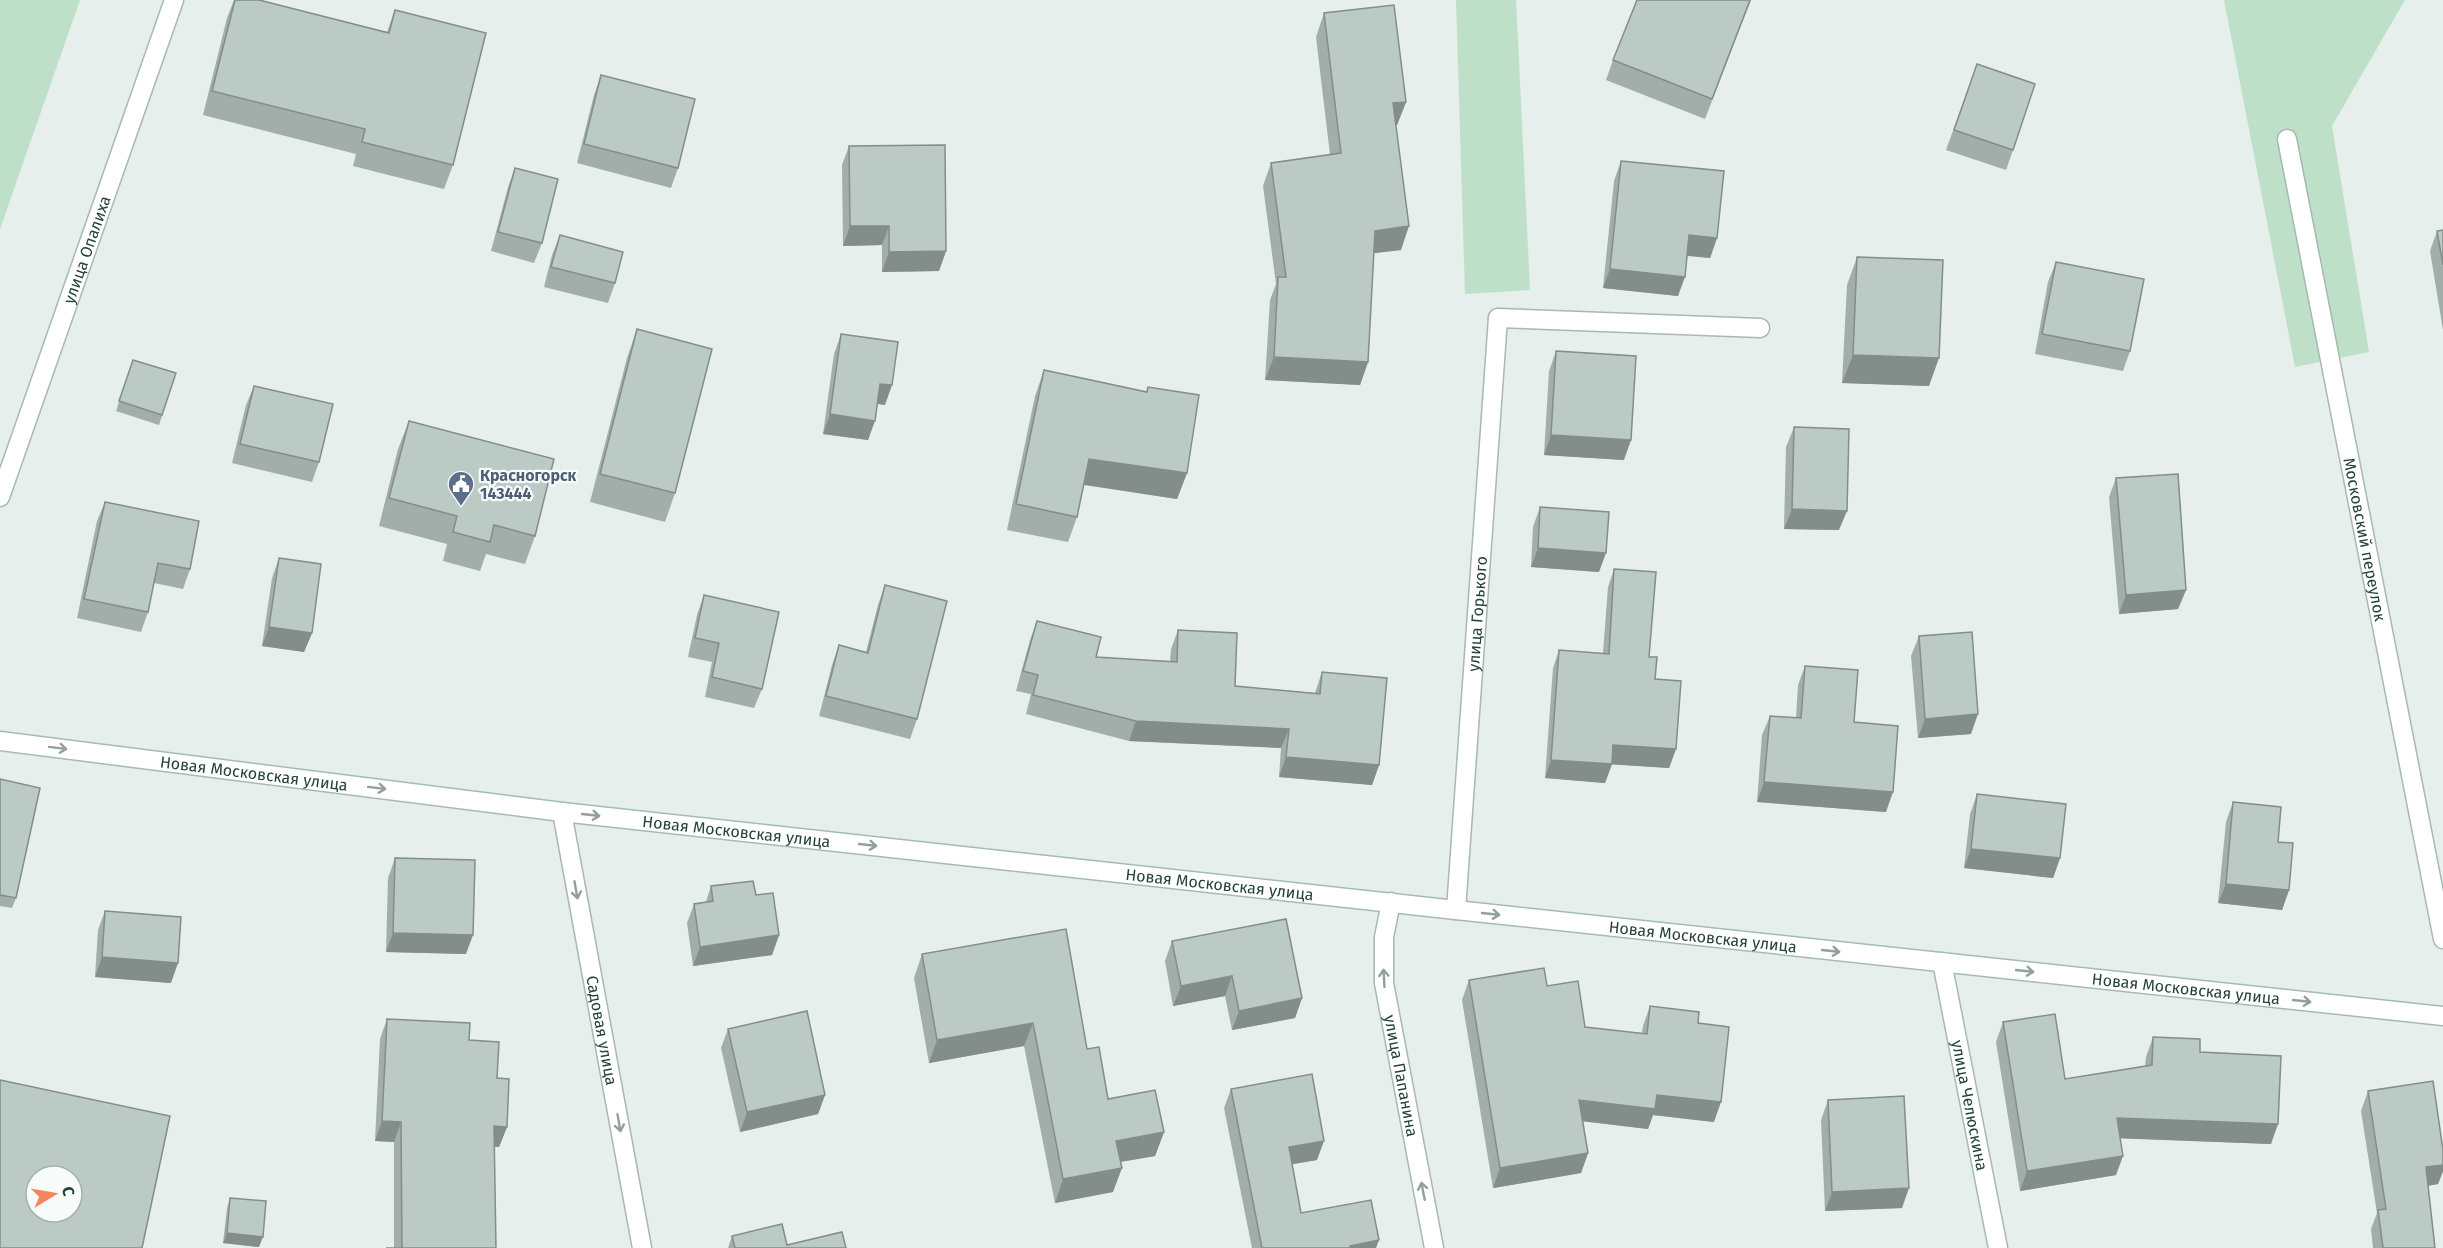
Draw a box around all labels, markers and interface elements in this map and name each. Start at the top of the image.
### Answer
street label: улица Опалиха [59,193,115,306]
street label: Московский переулок [2339,456,2390,624]
place label: Красногорск 143444 [480,466,577,503]
public building icon: Красногорск 143444 [446,469,476,507]
street label: улица Горького [1464,555,1491,672]
one-way arrow [48,743,68,754]
street label: Новая Московская улица [159,752,349,795]
one-way arrow [366,783,386,794]
one-way arrow [580,810,600,821]
street label: Новая Московская улица [641,812,831,851]
one-way arrow [858,840,878,851]
street label: Новая Московская улица [1125,865,1315,904]
one-way arrow [571,879,582,899]
one-way arrow [1480,909,1500,920]
street label: Новая Московская улица [1608,917,1798,957]
one-way arrow [1821,945,1840,956]
one-way arrow [2014,966,2034,977]
one-way arrow [1379,969,1390,989]
street label: Новая Московская улица [2091,969,2281,1008]
street label: Садовая улица [582,974,621,1087]
one-way arrow [2292,996,2312,1007]
street label: улица Папанина [1380,1013,1422,1138]
street label: улица Челюскина [1947,1038,1992,1172]
one-way arrow [614,1112,625,1132]
north arrow [24,1164,84,1224]
one-way arrow [1417,1181,1428,1201]
text: С [58,1185,79,1198]

